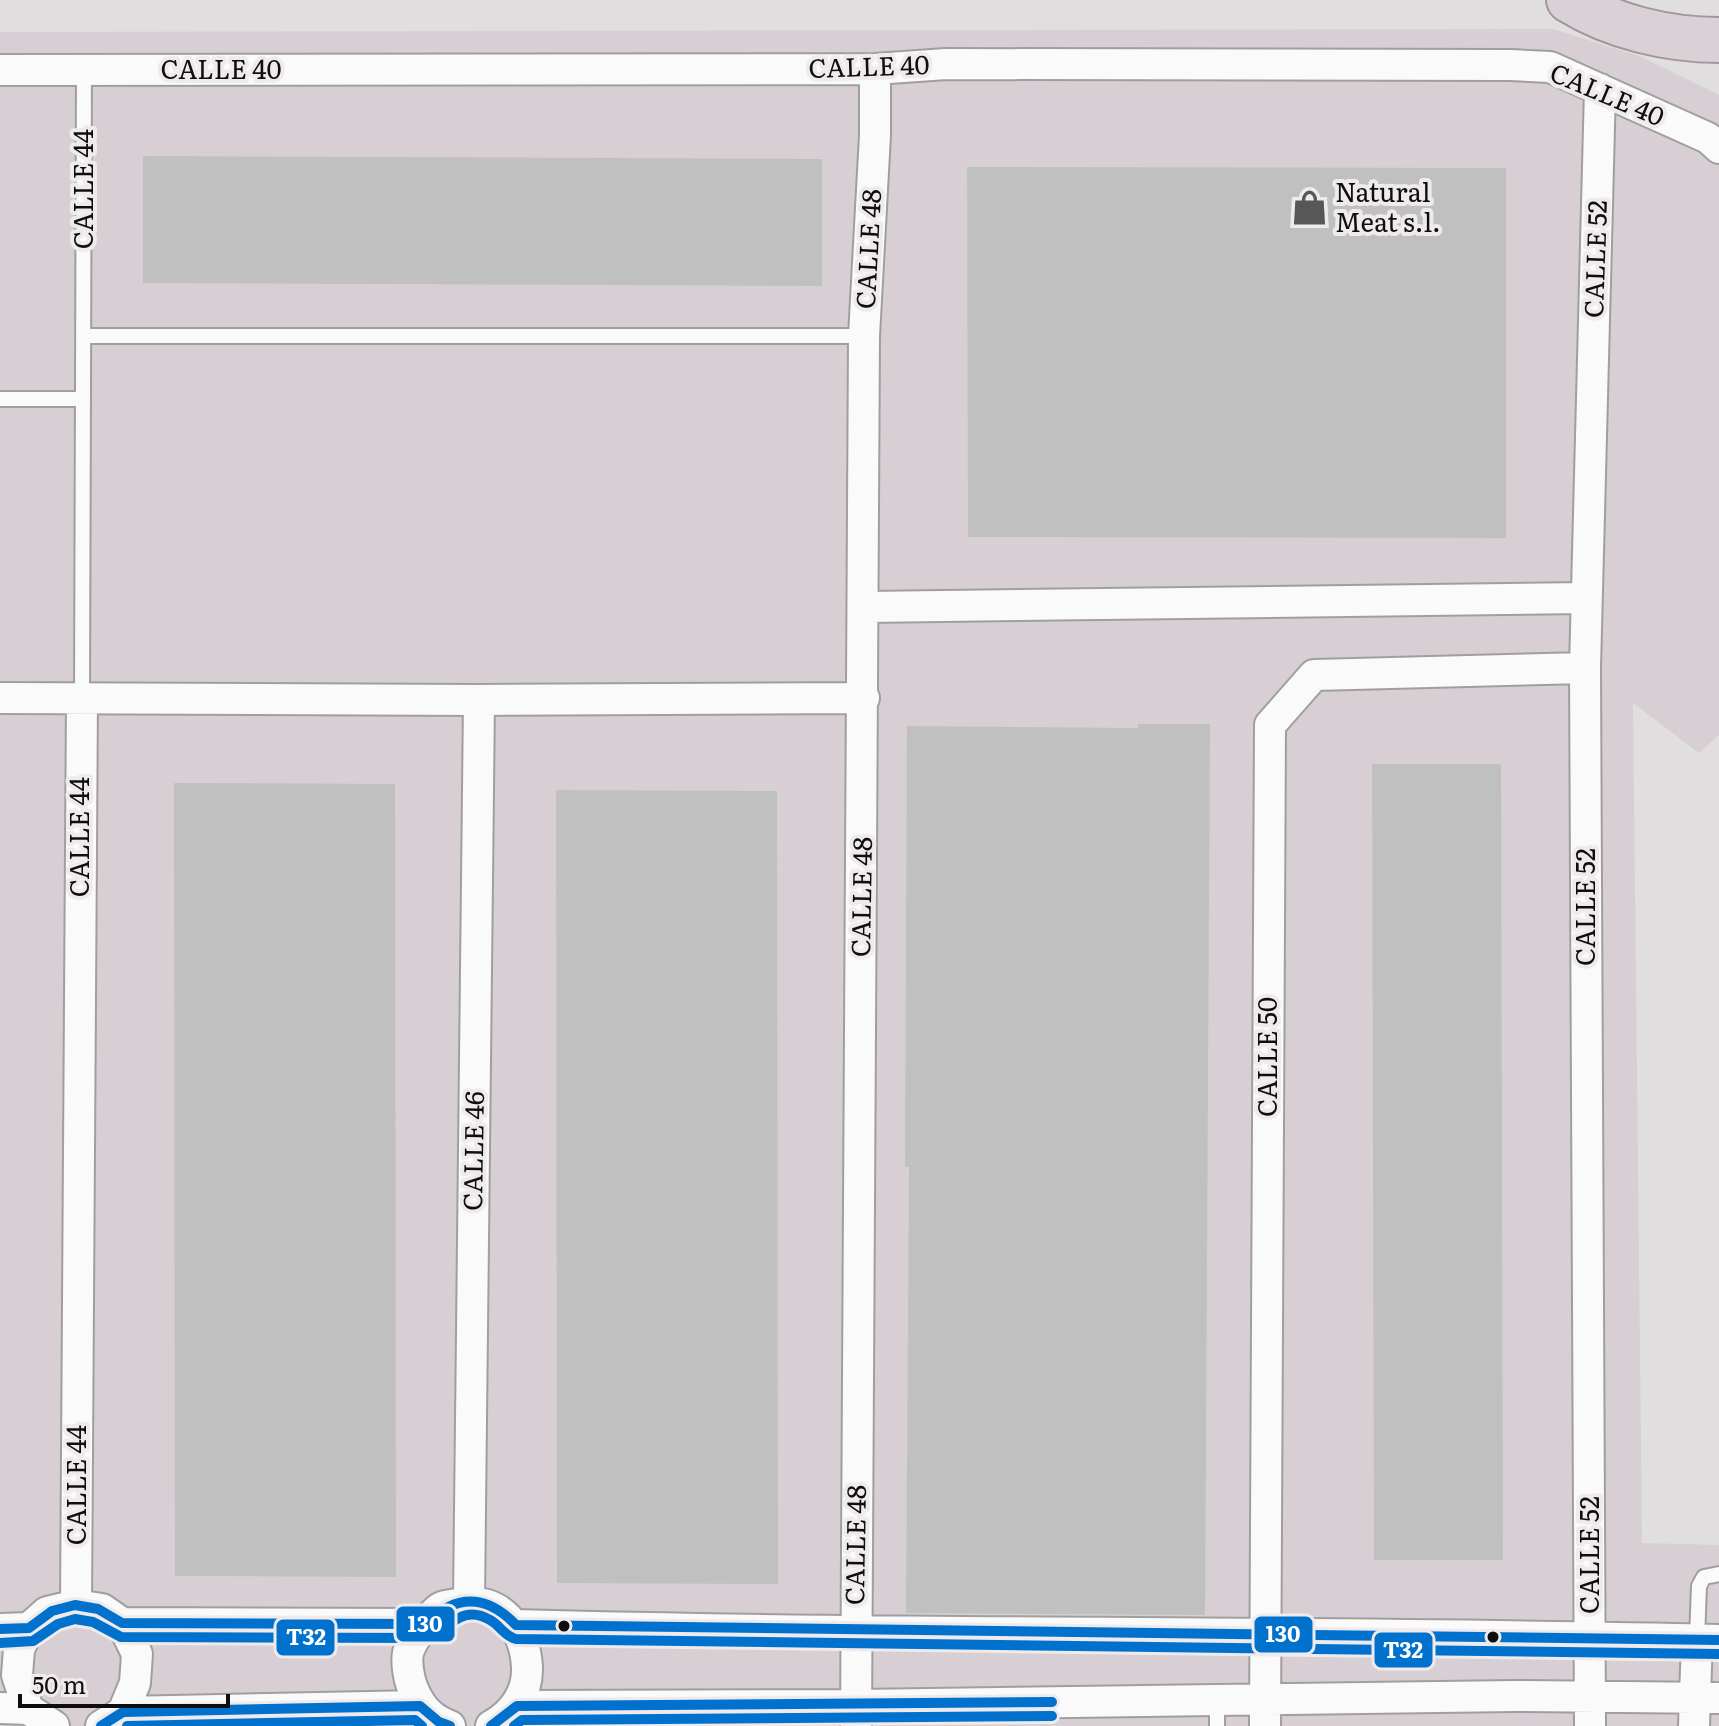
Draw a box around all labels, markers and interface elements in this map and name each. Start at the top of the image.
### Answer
street label: CALLE 40 [808,43,930,86]
street label: CALLE 40 [160,48,282,87]
street label: CALLE 40 [1545,51,1671,134]
street label: CALLE 44 [62,129,101,249]
place label: Natural Meat s.l. [1335,171,1441,240]
street label: CALLE 48 [844,188,889,310]
shop icon: Natural Meat s.l. [1290,189,1328,227]
street label: CALLE 52 [1572,199,1615,318]
street label: CALLE 44 [58,777,97,897]
street label: CALLE 48 [839,836,880,957]
street label: CALLE 52 [1564,848,1603,966]
street label: CALLE 50 [1246,997,1285,1117]
street label: CALLE 46 [451,1091,492,1211]
street label: CALLE 44 [55,1425,94,1545]
street label: CALLE 48 [833,1484,874,1605]
street label: CALLE 52 [1568,1496,1607,1614]
line badge: 130 [395,1605,456,1643]
text: 130 [408,1606,442,1639]
line badge: 130 [1253,1615,1314,1654]
text: 130 [1266,1616,1300,1649]
line badge: T32 [275,1618,336,1657]
unlabelled marker [556,1618,572,1634]
text: T32 [286,1619,326,1652]
unlabelled marker [1485,1629,1501,1645]
line badge: T32 [1373,1631,1434,1669]
text: T32 [1383,1632,1423,1665]
scale bar [20,1658,228,1708]
text: 50 m [32,1666,86,1701]

